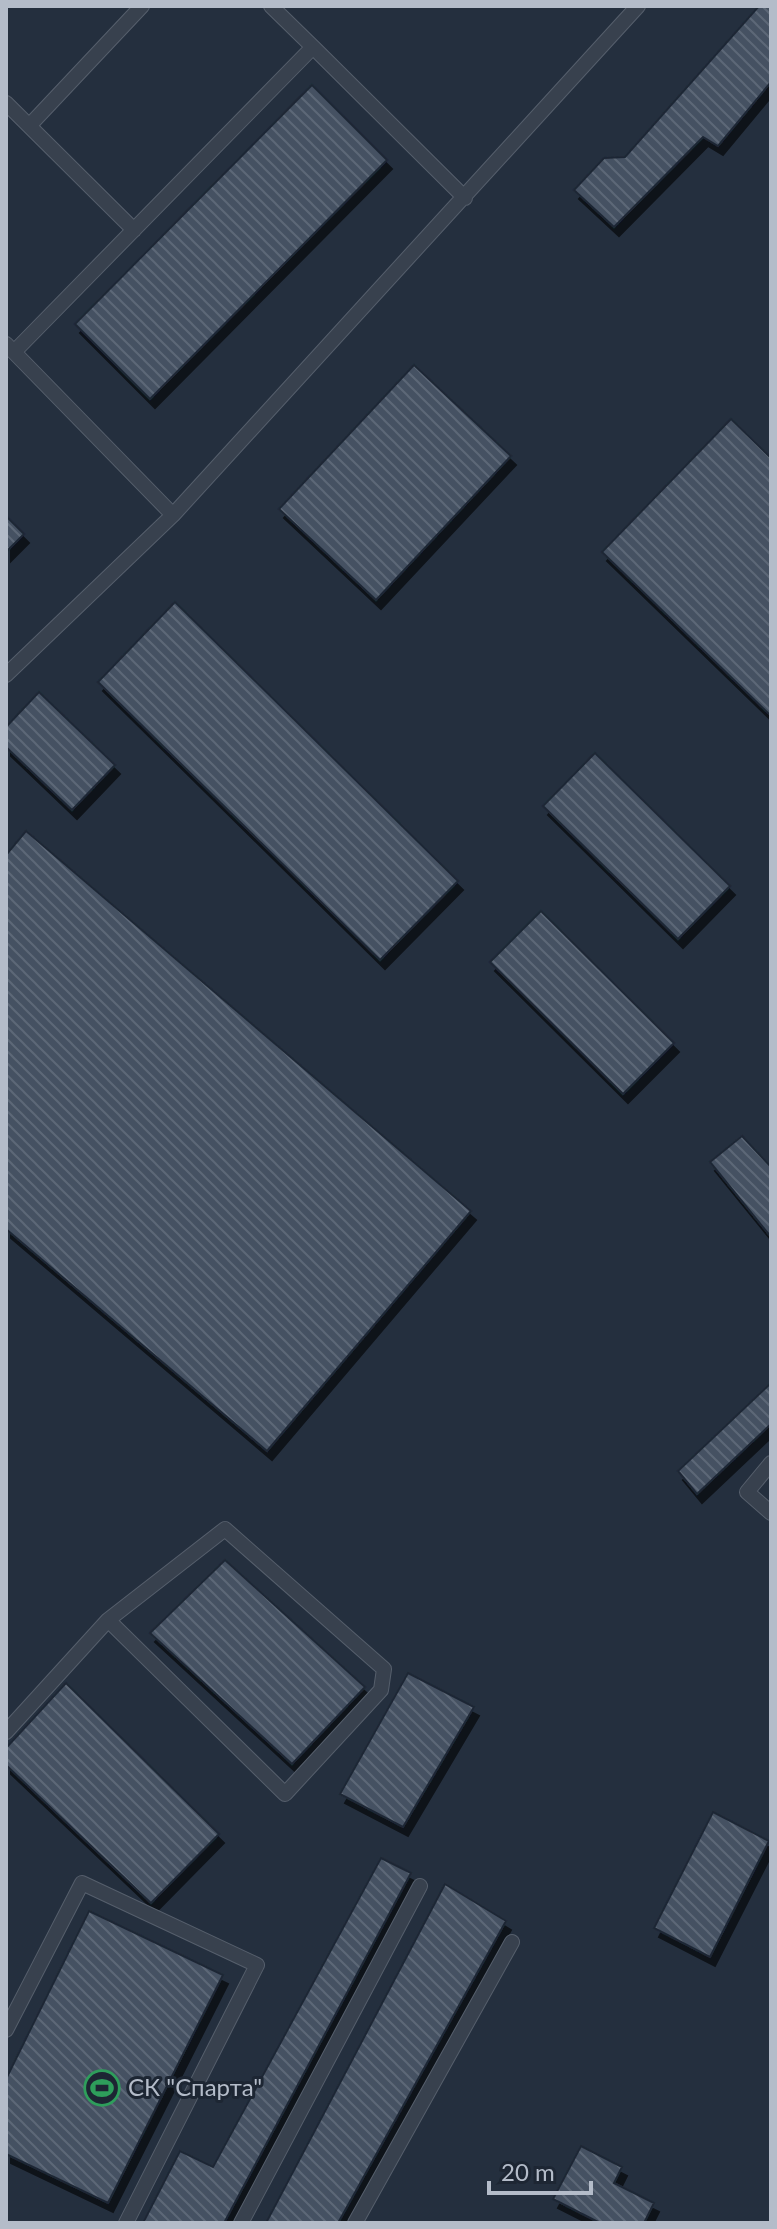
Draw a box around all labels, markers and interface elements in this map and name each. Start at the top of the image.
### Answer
sports icon: СК "Спарта" [83,2069,121,2107]
place label: СК "Спарта" [128,2072,262,2101]
scale bar [489,2145,591,2195]
text: 20 m [501,2157,555,2186]

